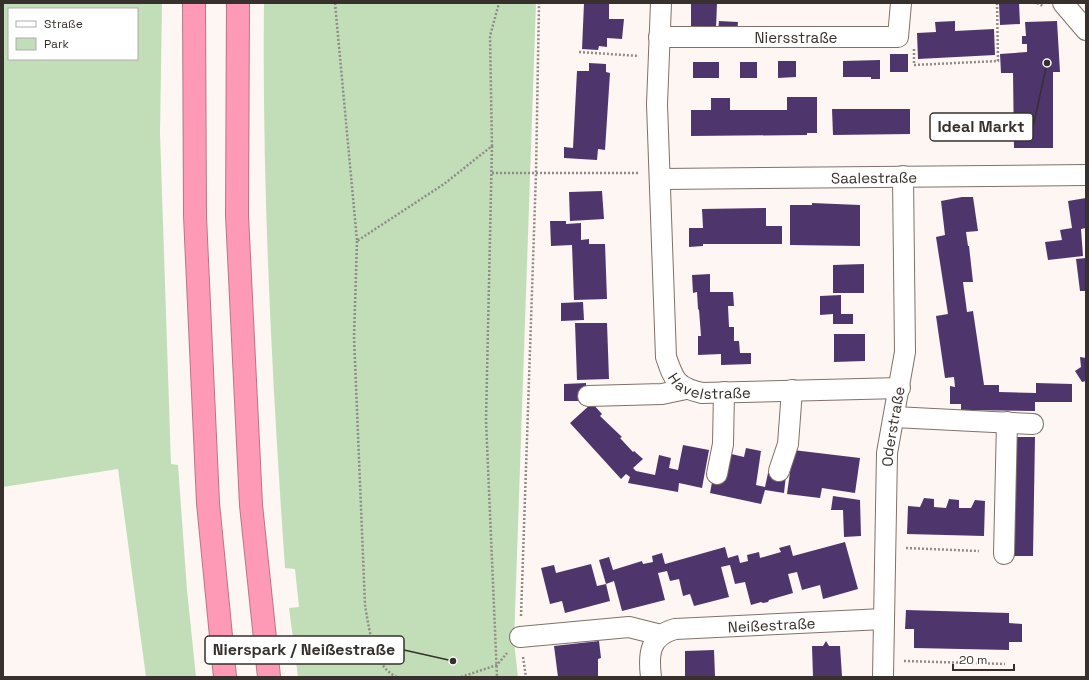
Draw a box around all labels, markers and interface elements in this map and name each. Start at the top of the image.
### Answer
legend [8,8,138,60]
text: Straße [44,16,83,32]
street label: Niersstraße [755,28,838,47]
text: Park [44,36,69,52]
callout: Ideal Markt [930,113,1033,141]
text: Ideal Markt [937,116,1025,137]
street label: Saalestraße [831,167,917,187]
street label: Havelstraße [664,369,751,403]
street label: Oderstraße [877,385,908,467]
street label: Neißestraße [727,613,816,636]
callout: Nierspark / Neißestraße [205,636,404,664]
text: Nierspark / Neißestraße [213,639,395,660]
scale bar [953,646,1014,672]
text: 20 m [959,652,987,668]

